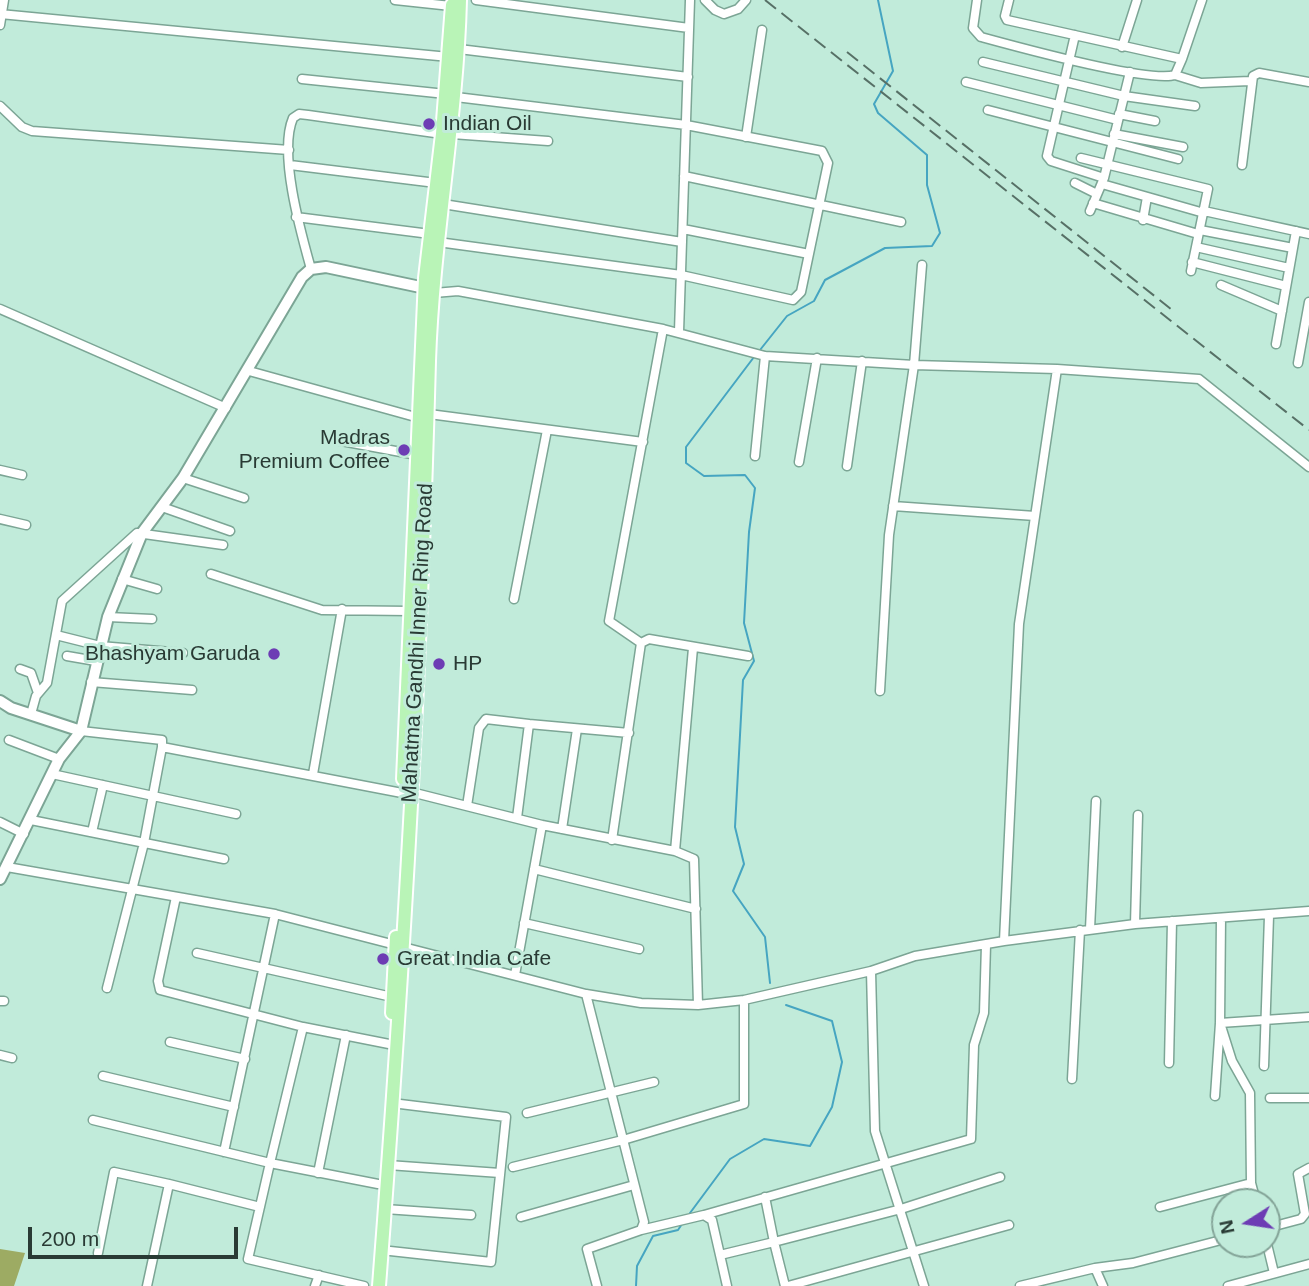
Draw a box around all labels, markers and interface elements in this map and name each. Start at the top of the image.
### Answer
place label: Indian Oil [443,111,532,137]
marker: Indian Oil [421,116,437,132]
place label: Madras Premium Coffee [239,425,390,475]
marker: Madras Premium Coffee [396,442,412,458]
street label: Mahatma Gandhi Inner Ring Road [397,483,439,803]
place label: Bhashyam Garuda [85,641,260,667]
marker: Bhashyam Garuda [266,646,282,662]
place label: HP [453,651,482,677]
marker: HP [431,656,447,672]
place label: Great India Cafe [397,946,551,972]
marker: Great India Cafe [375,951,391,967]
north arrow [1211,1188,1281,1258]
scale bar [32,1212,242,1256]
text: N [1215,1218,1239,1236]
text: 200 m [41,1227,99,1250]

